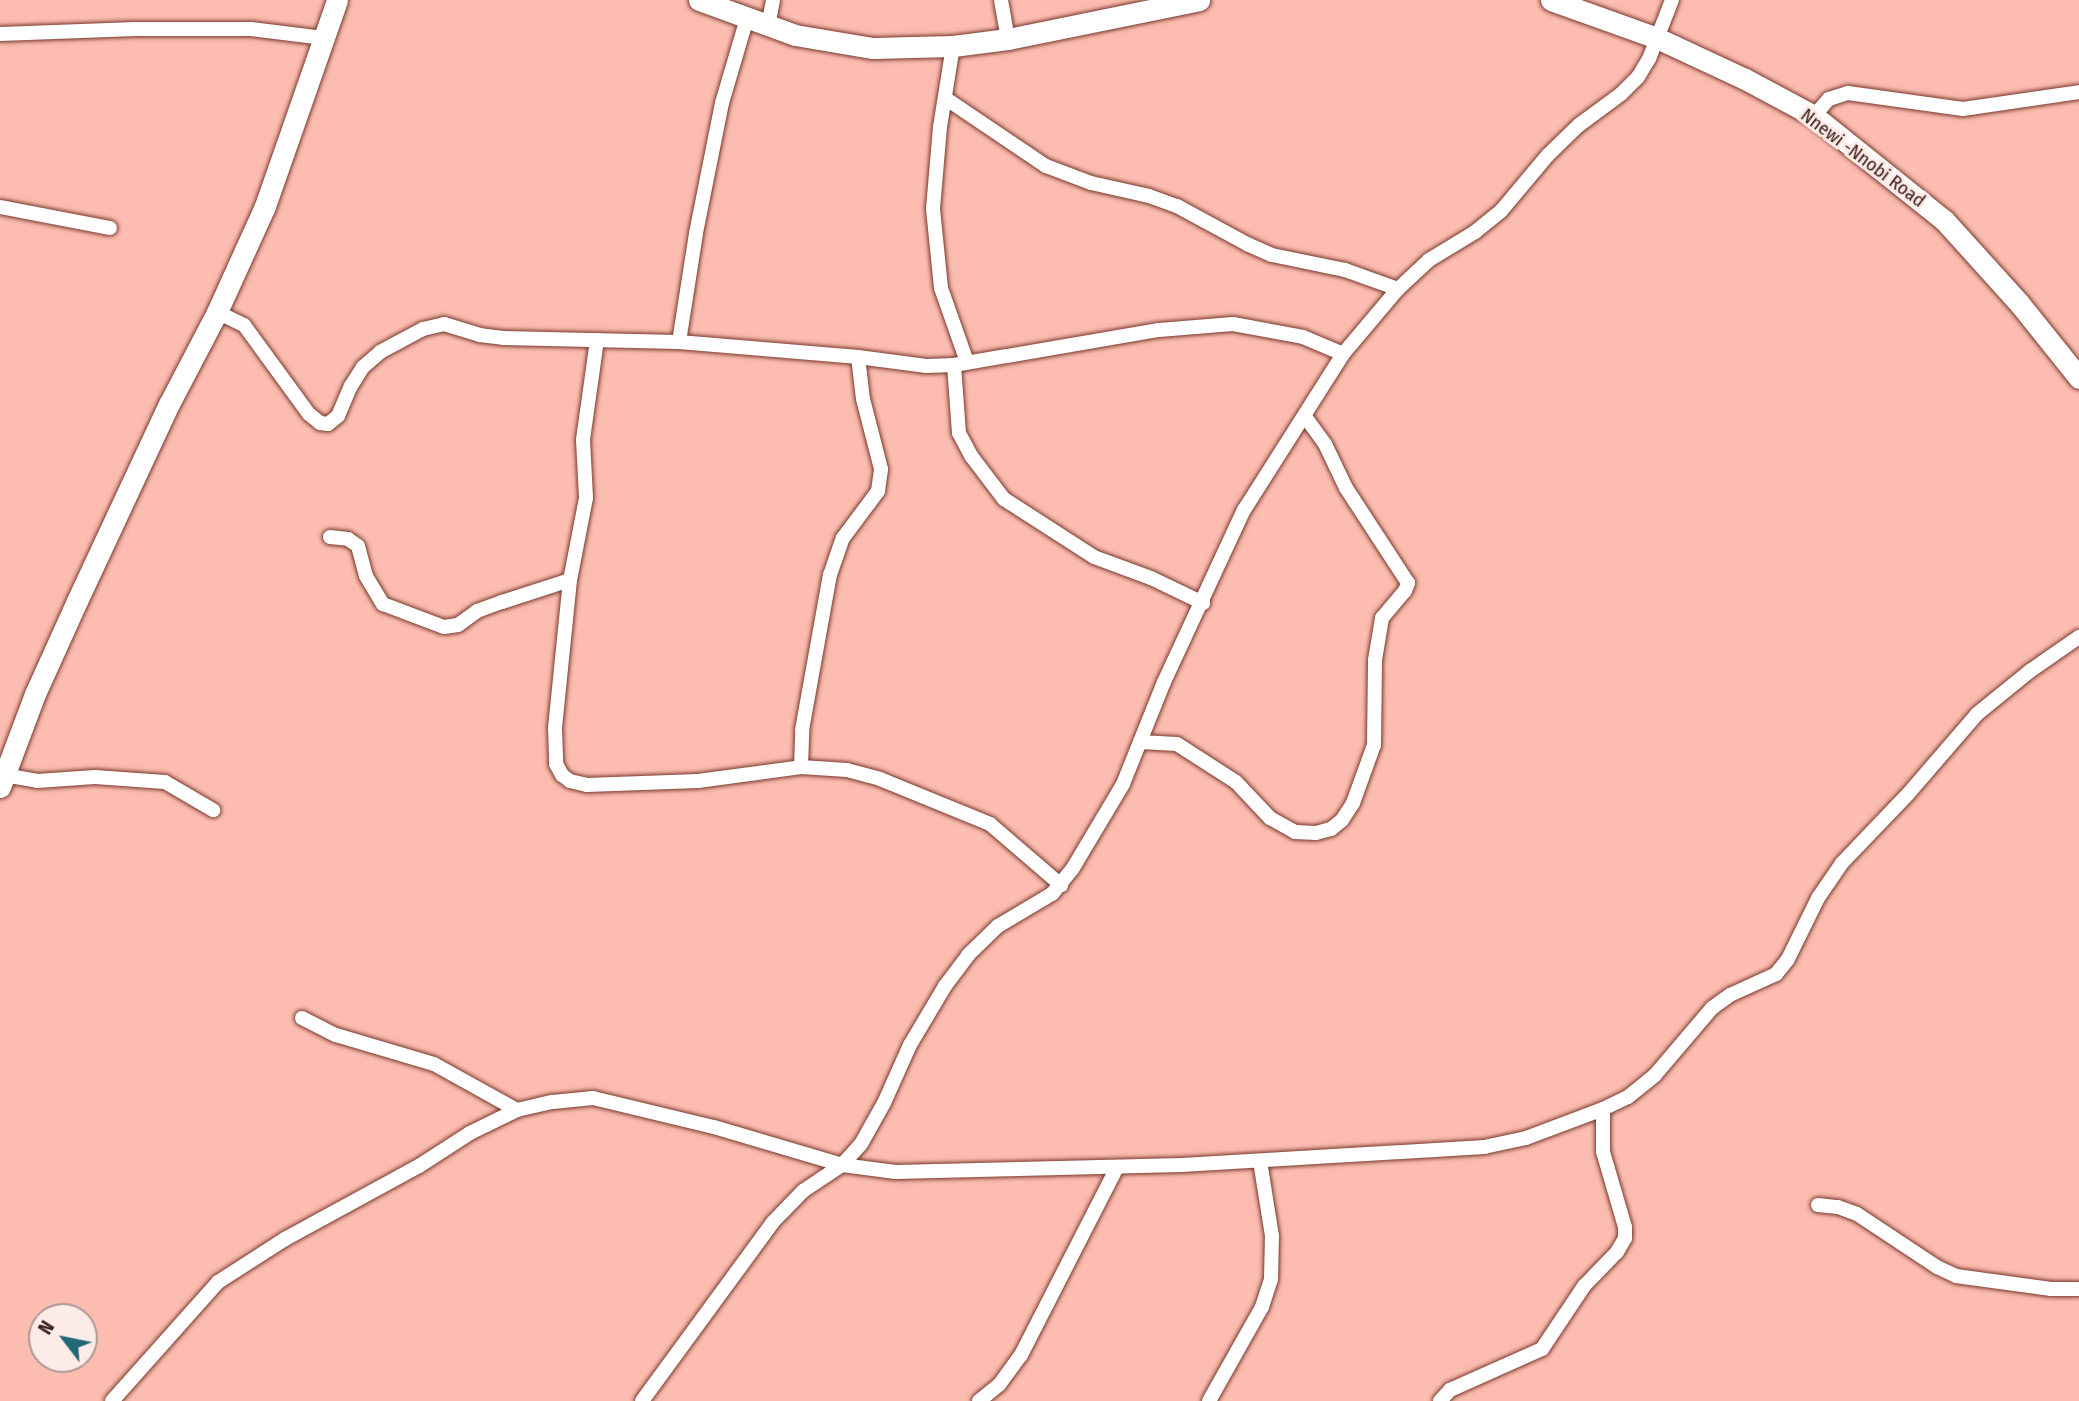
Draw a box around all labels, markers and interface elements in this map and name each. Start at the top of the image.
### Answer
street label: Nnewi -Nnobi Road [1796,104,1930,212]
north arrow [28,1303,98,1373]
text: N [34,1317,59,1339]

